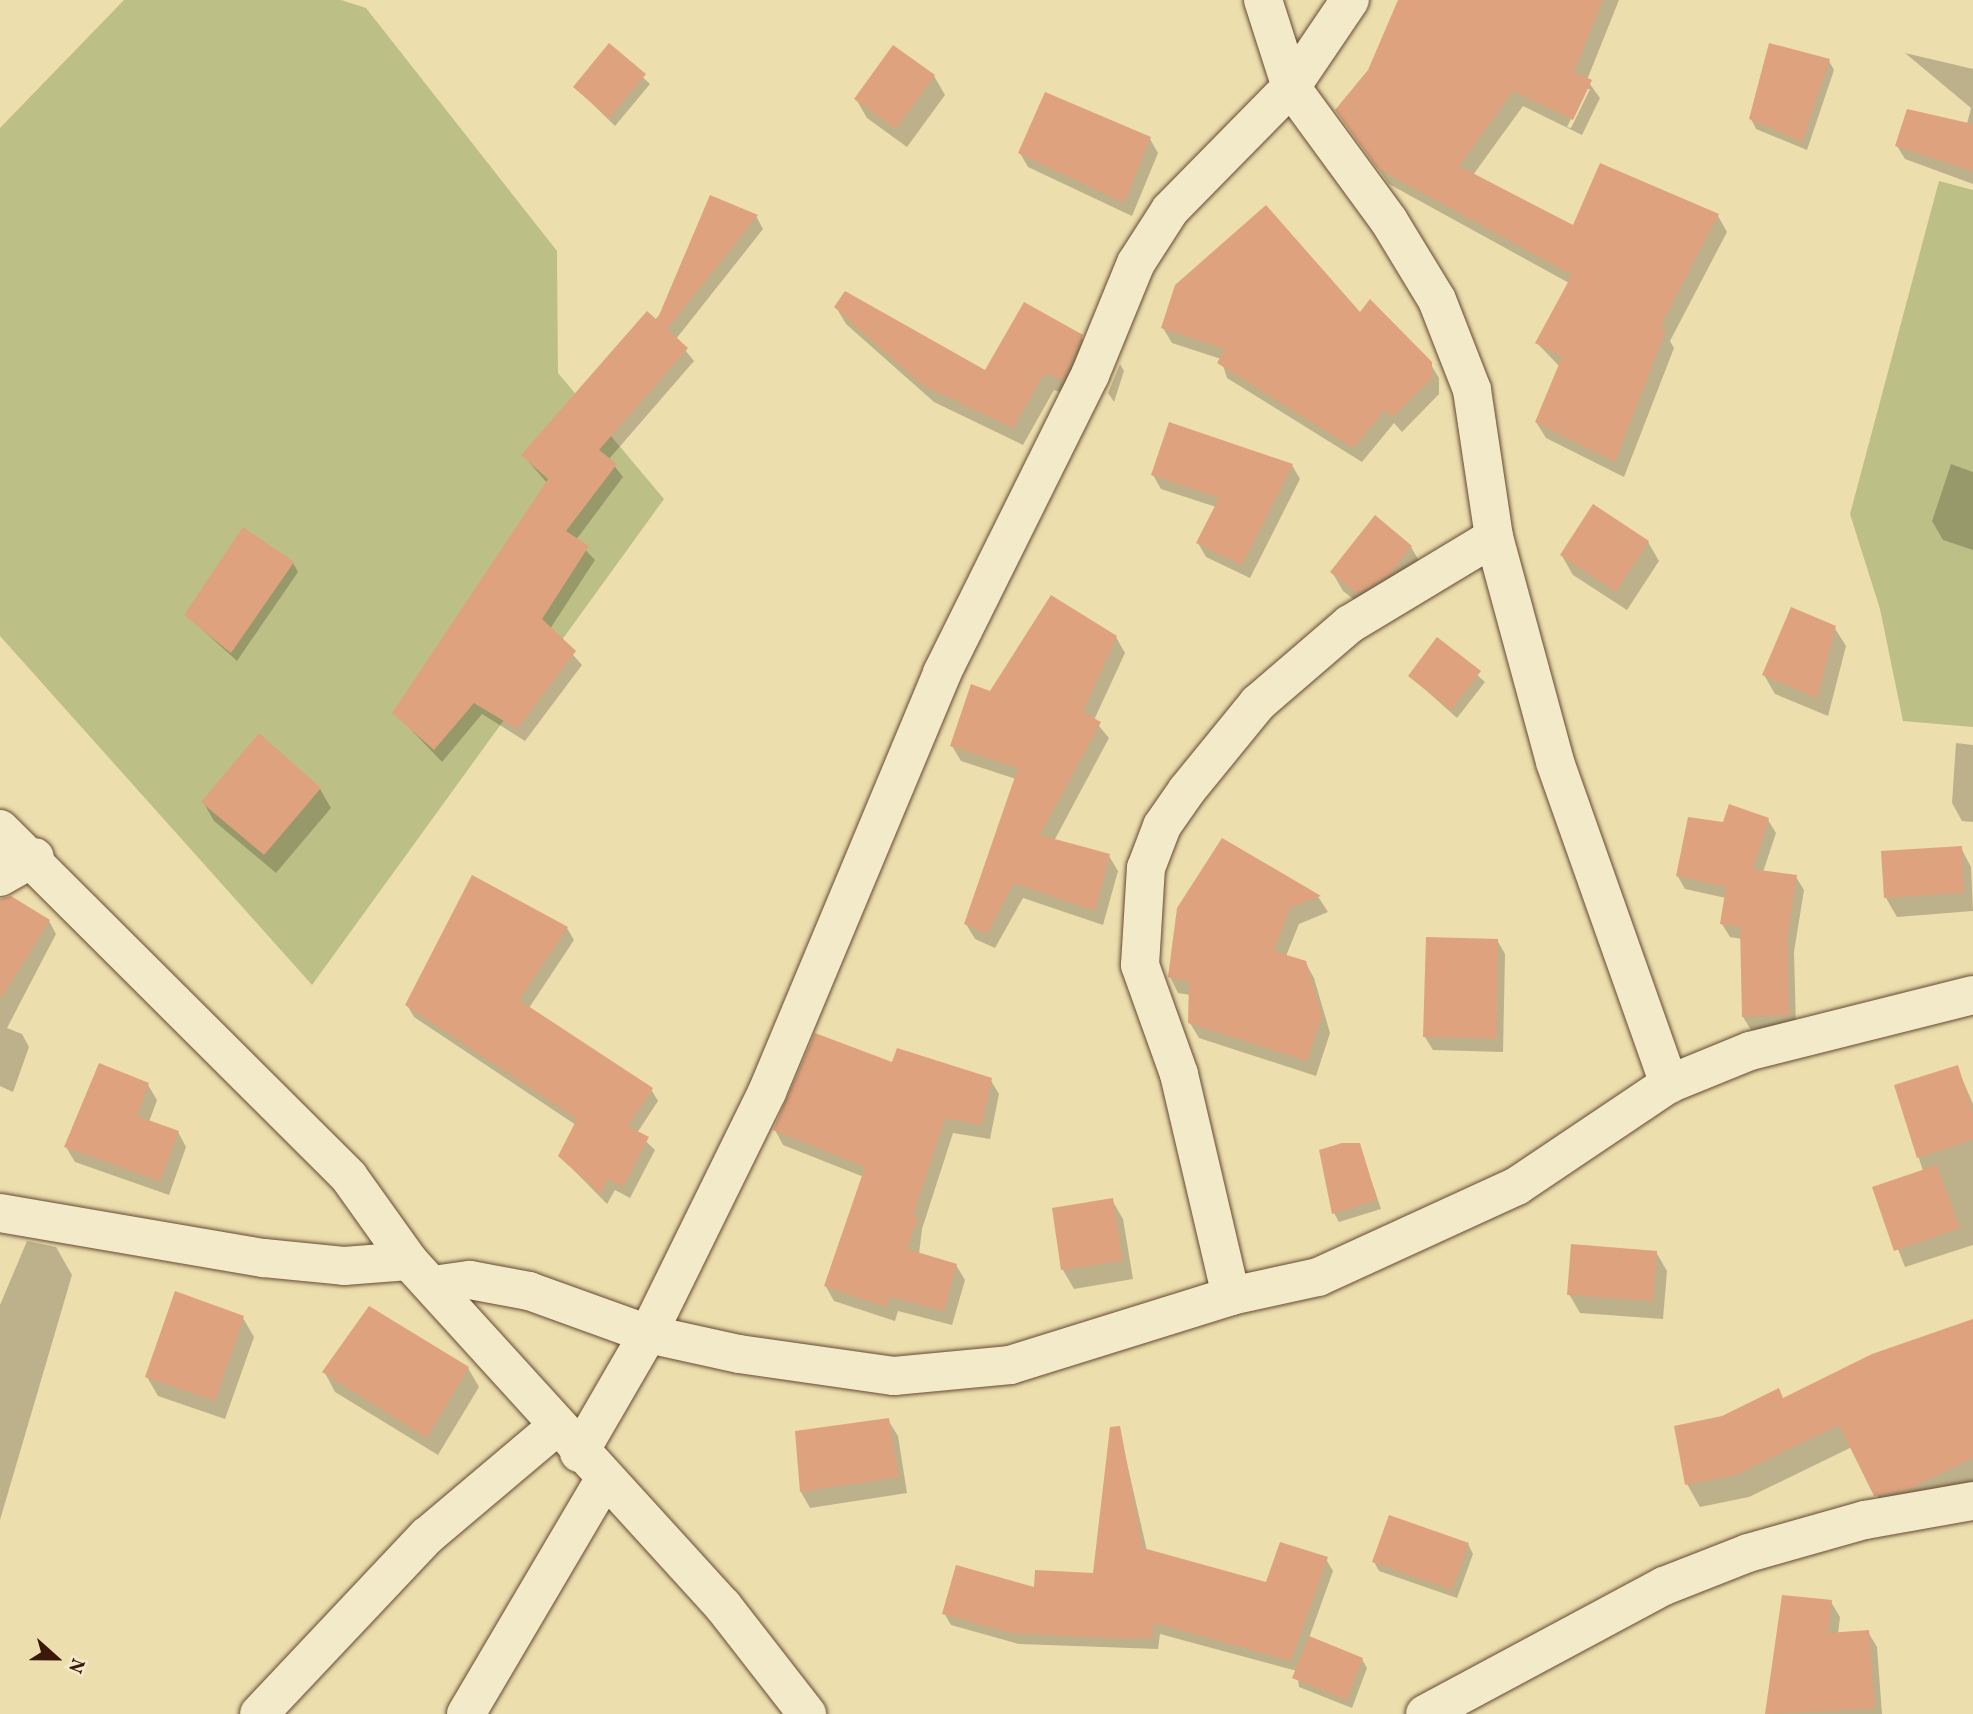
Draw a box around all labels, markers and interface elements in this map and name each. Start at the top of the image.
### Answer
north arrow [21,1623,91,1693]
text: N [61,1654,90,1677]

